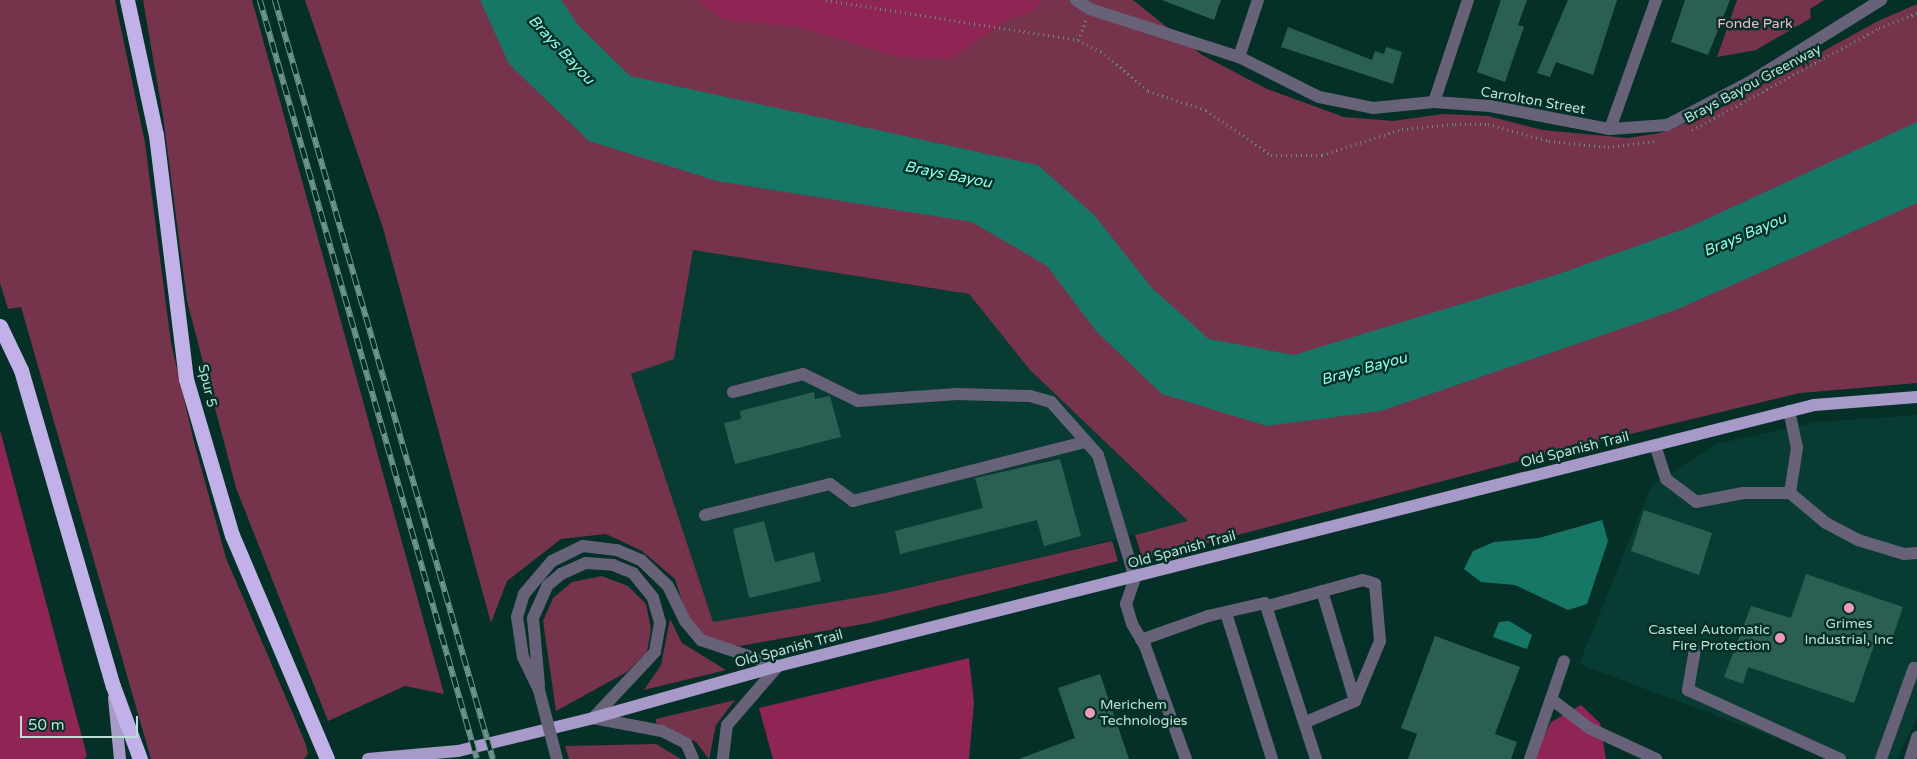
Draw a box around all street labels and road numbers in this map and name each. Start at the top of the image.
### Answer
street label: Brays Bayou Greenway [1682,41,1824,127]
street label: Carrolton Street [1479,84,1587,118]
street label: Spur 5 [194,363,220,409]
street label: Old Spanish Trail [1519,428,1631,472]
street label: Old Spanish Trail [1126,527,1238,573]
street label: Old Spanish Trail [733,626,845,672]

